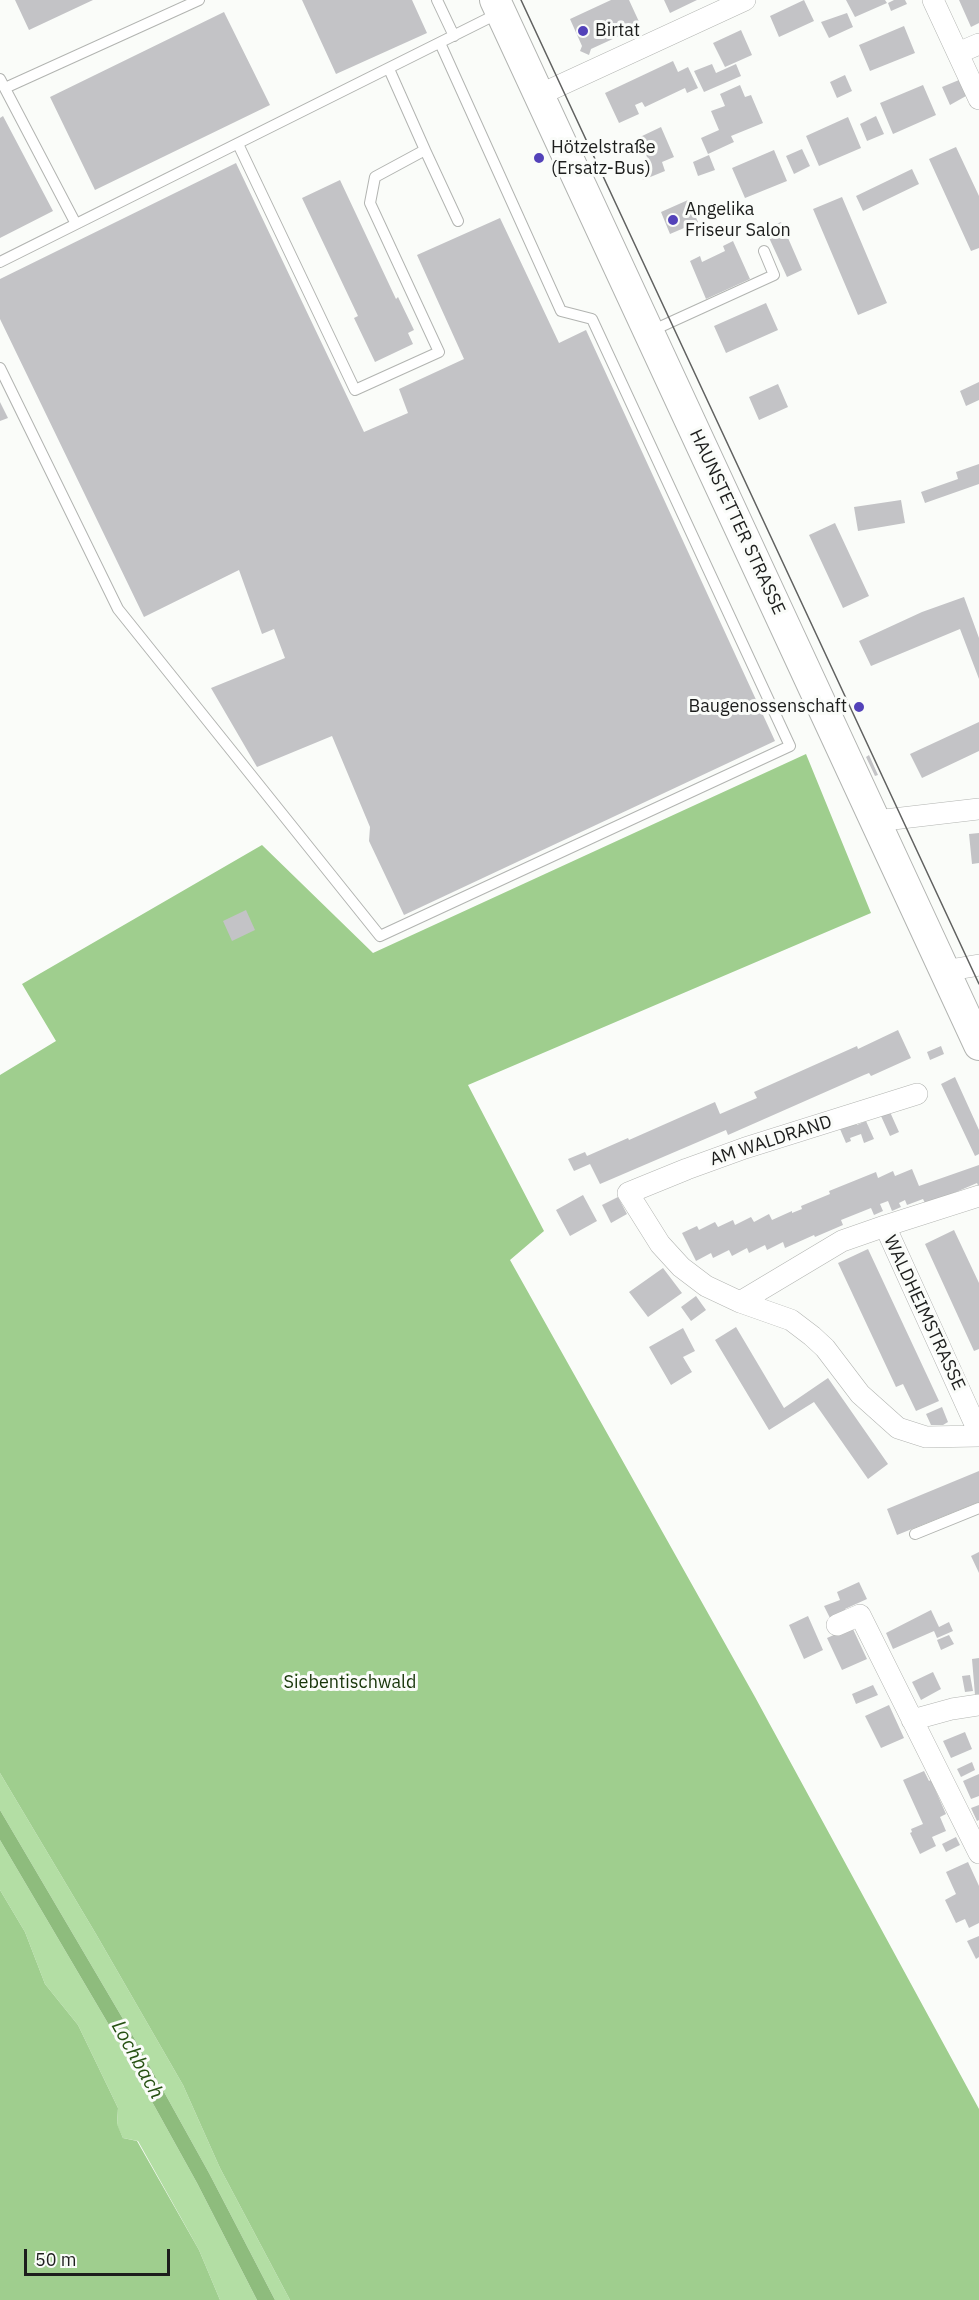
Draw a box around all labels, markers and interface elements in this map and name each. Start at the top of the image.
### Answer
place label: Birtat [595,20,640,42]
marker: Birtat [576,24,590,38]
place label: Hötzelstraße (Ersatz-Bus) [551,137,656,180]
marker: Hötzelstraße (Ersatz-Bus) [532,151,546,165]
place label: Angelika Friseur Salon [685,199,791,242]
marker: Angelika Friseur Salon [666,213,680,227]
street label: HAUNSTETTER STRASSE [685,426,789,618]
place label: Baugenossenschaft [688,696,847,718]
marker: Baugenossenschaft [852,700,866,714]
street label: AM WALDRAND [707,1111,835,1171]
street label: WALDHEIMSTRASSE [879,1232,969,1394]
park label: Siebentischwald [284,1672,416,1694]
water label: Lochbach [106,2017,168,2103]
scale bar [27,2237,172,2275]
text: 50 m [35,2248,77,2271]

